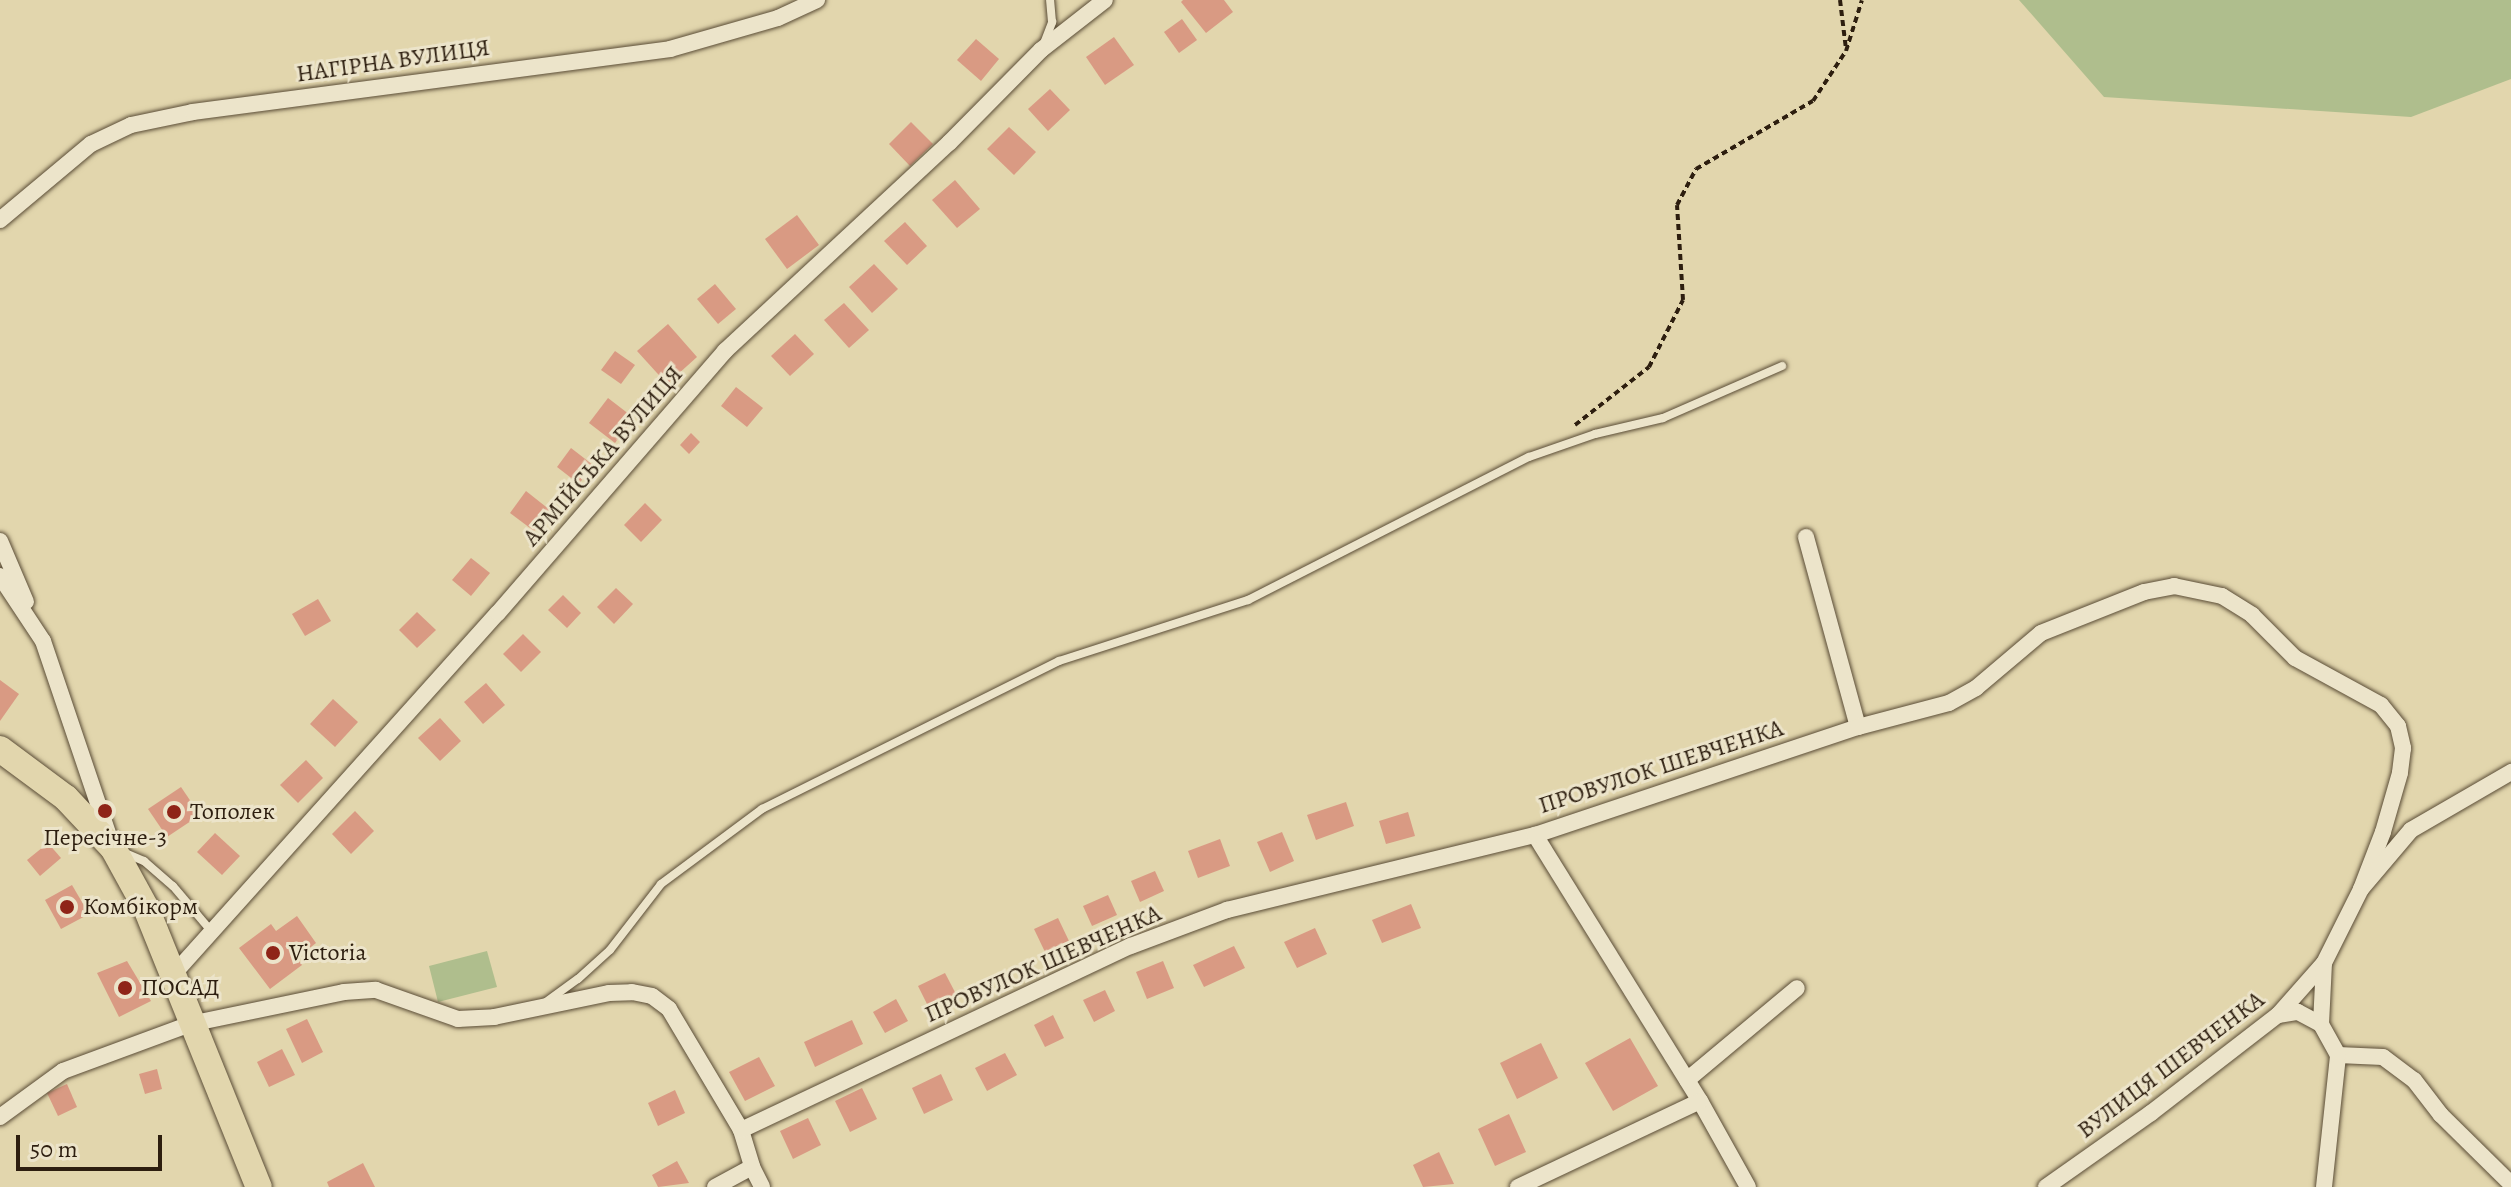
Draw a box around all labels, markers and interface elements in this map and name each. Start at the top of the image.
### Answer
street label: НАГІРНА ВУЛИЦЯ [294,33,492,89]
street label: АРМІЙСЬКА ВУЛИЦЯ [517,360,689,552]
street label: ПРОВУЛОК ШЕВЧЕНКА [1535,714,1787,820]
place label: Тополек [190,798,275,826]
marker: Пересічне-3 [96,802,114,820]
marker: Тополек [165,803,183,821]
place label: Пересічне-3 [43,824,167,852]
place label: Комбікорм [83,893,198,921]
marker: Комбікорм [58,898,76,916]
street label: ПРОВУЛОК ШЕВЧЕНКА [920,899,1166,1029]
place label: Victoria [289,939,367,967]
marker: Victoria [264,944,282,962]
place label: ПОСАД [141,974,220,1002]
marker: ПОСАД [116,979,134,997]
street label: ВУЛИЦЯ ШЕВЧЕНКА [2072,985,2270,1145]
scale bar [20,1119,166,1169]
text: 50 m [30,1133,78,1165]

